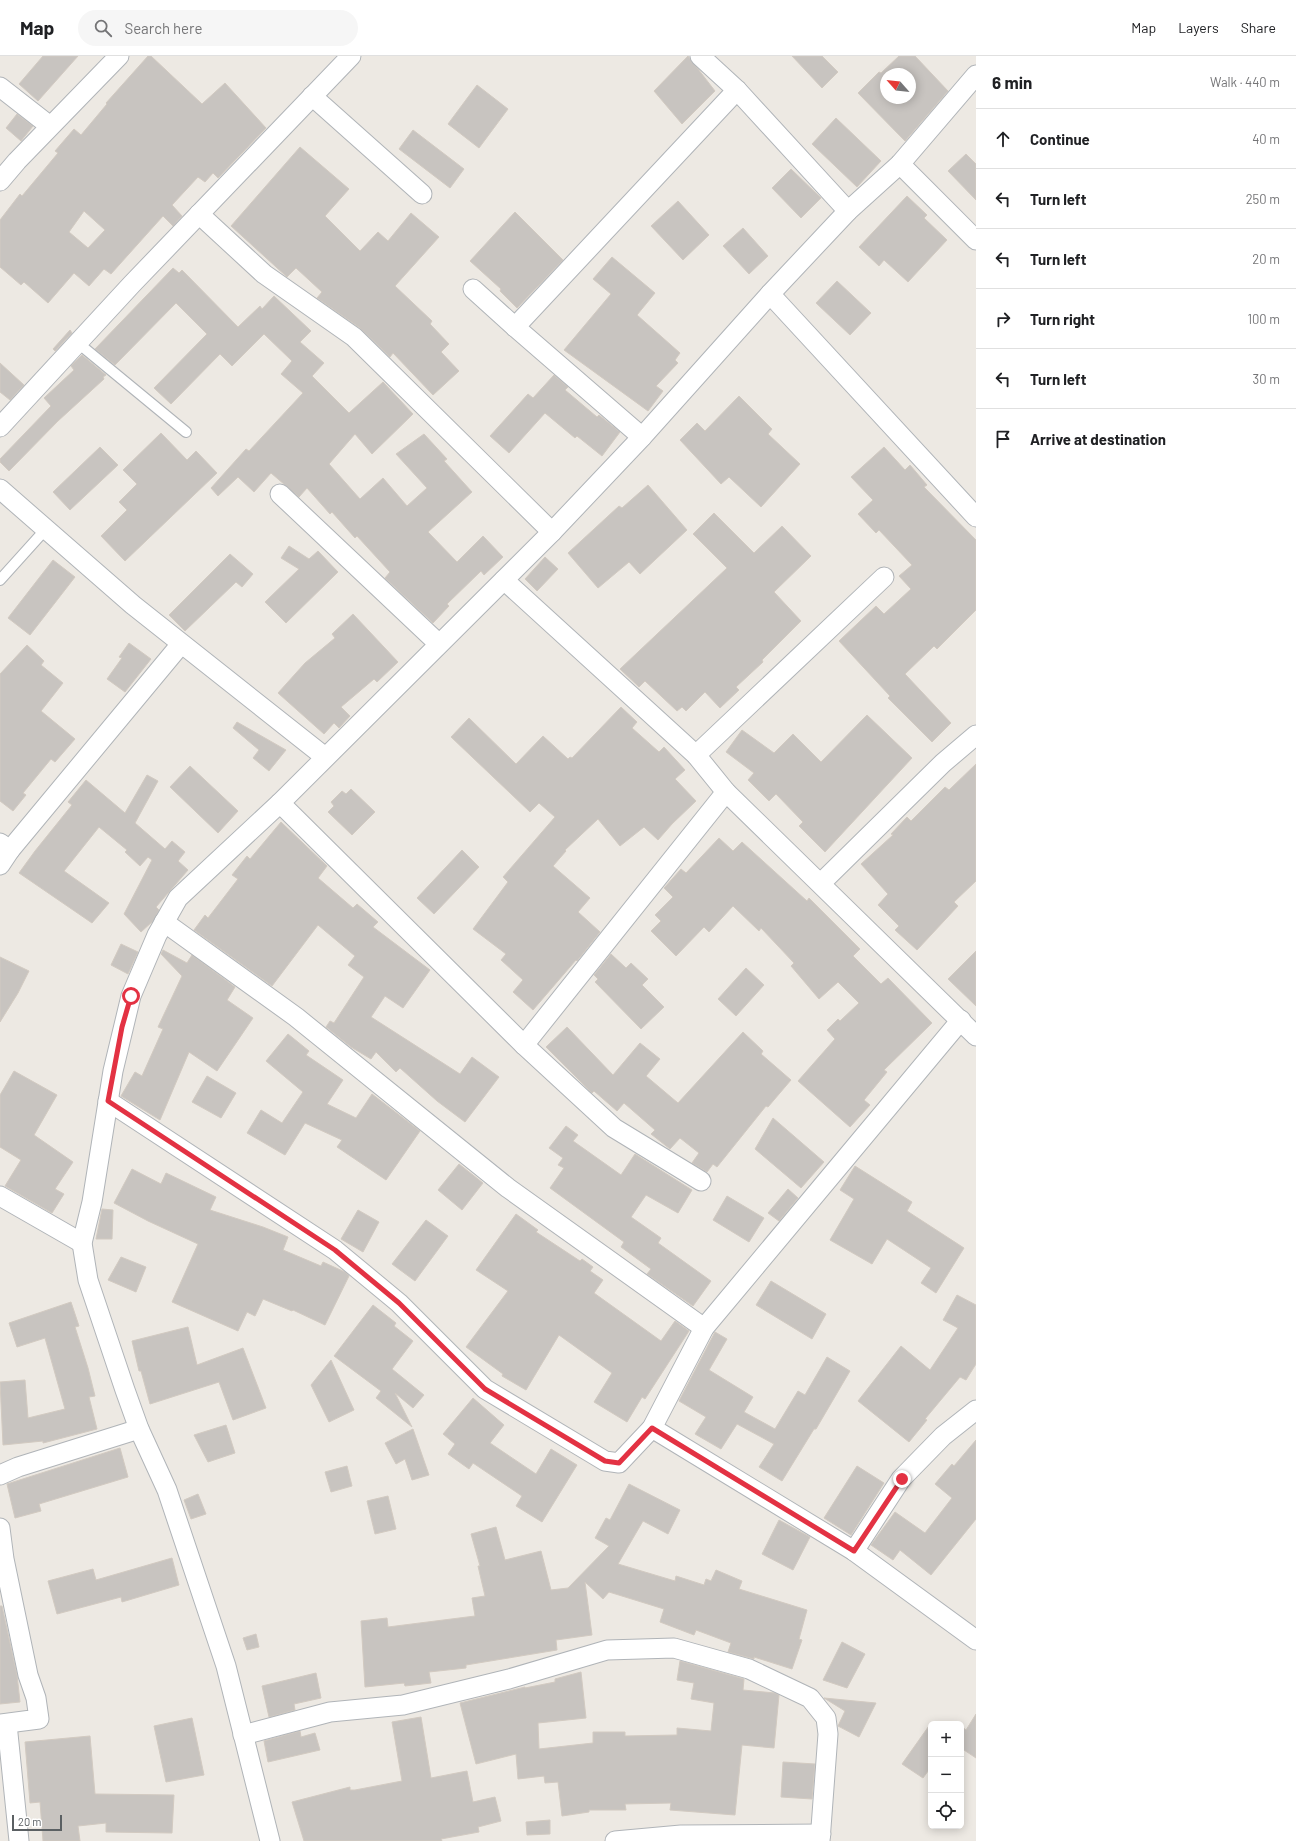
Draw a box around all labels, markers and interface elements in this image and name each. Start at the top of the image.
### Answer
search box [78,10,358,46]
text: Map [20,16,54,39]
icon: search [92,17,114,39]
text: Search here [124,19,202,37]
text: Map [1131,19,1156,36]
text: Layers [1178,19,1219,36]
text: Share [1241,19,1276,36]
north arrow [880,68,916,104]
text: 6 min [992,72,1032,92]
text: Walk · 440 m [1210,74,1280,90]
icon: ahead [992,128,1014,150]
text: Continue [1030,130,1090,148]
text: 40 m [1252,131,1280,147]
icon: left [992,188,1014,210]
text: Turn left [1030,190,1086,208]
text: 250 m [1246,191,1280,207]
icon: left [992,248,1014,270]
text: Turn left [1030,250,1086,268]
text: 20 m [1252,251,1280,267]
icon: right [992,308,1014,330]
text: Turn right [1030,310,1095,328]
text: 100 m [1247,311,1280,327]
icon: left [992,368,1014,390]
text: Turn left [1030,370,1086,388]
text: 30 m [1253,371,1280,387]
icon: arrive [992,428,1014,450]
text: Arrive at destination [1030,430,1166,448]
route start [122,987,140,1005]
route end [893,1470,911,1488]
map controls [928,1721,964,1829]
button: + [928,1721,964,1757]
button: − [928,1757,964,1793]
button: locate [928,1793,964,1829]
scale bar [12,1813,62,1832]
text: 20 m [18,1815,41,1828]

